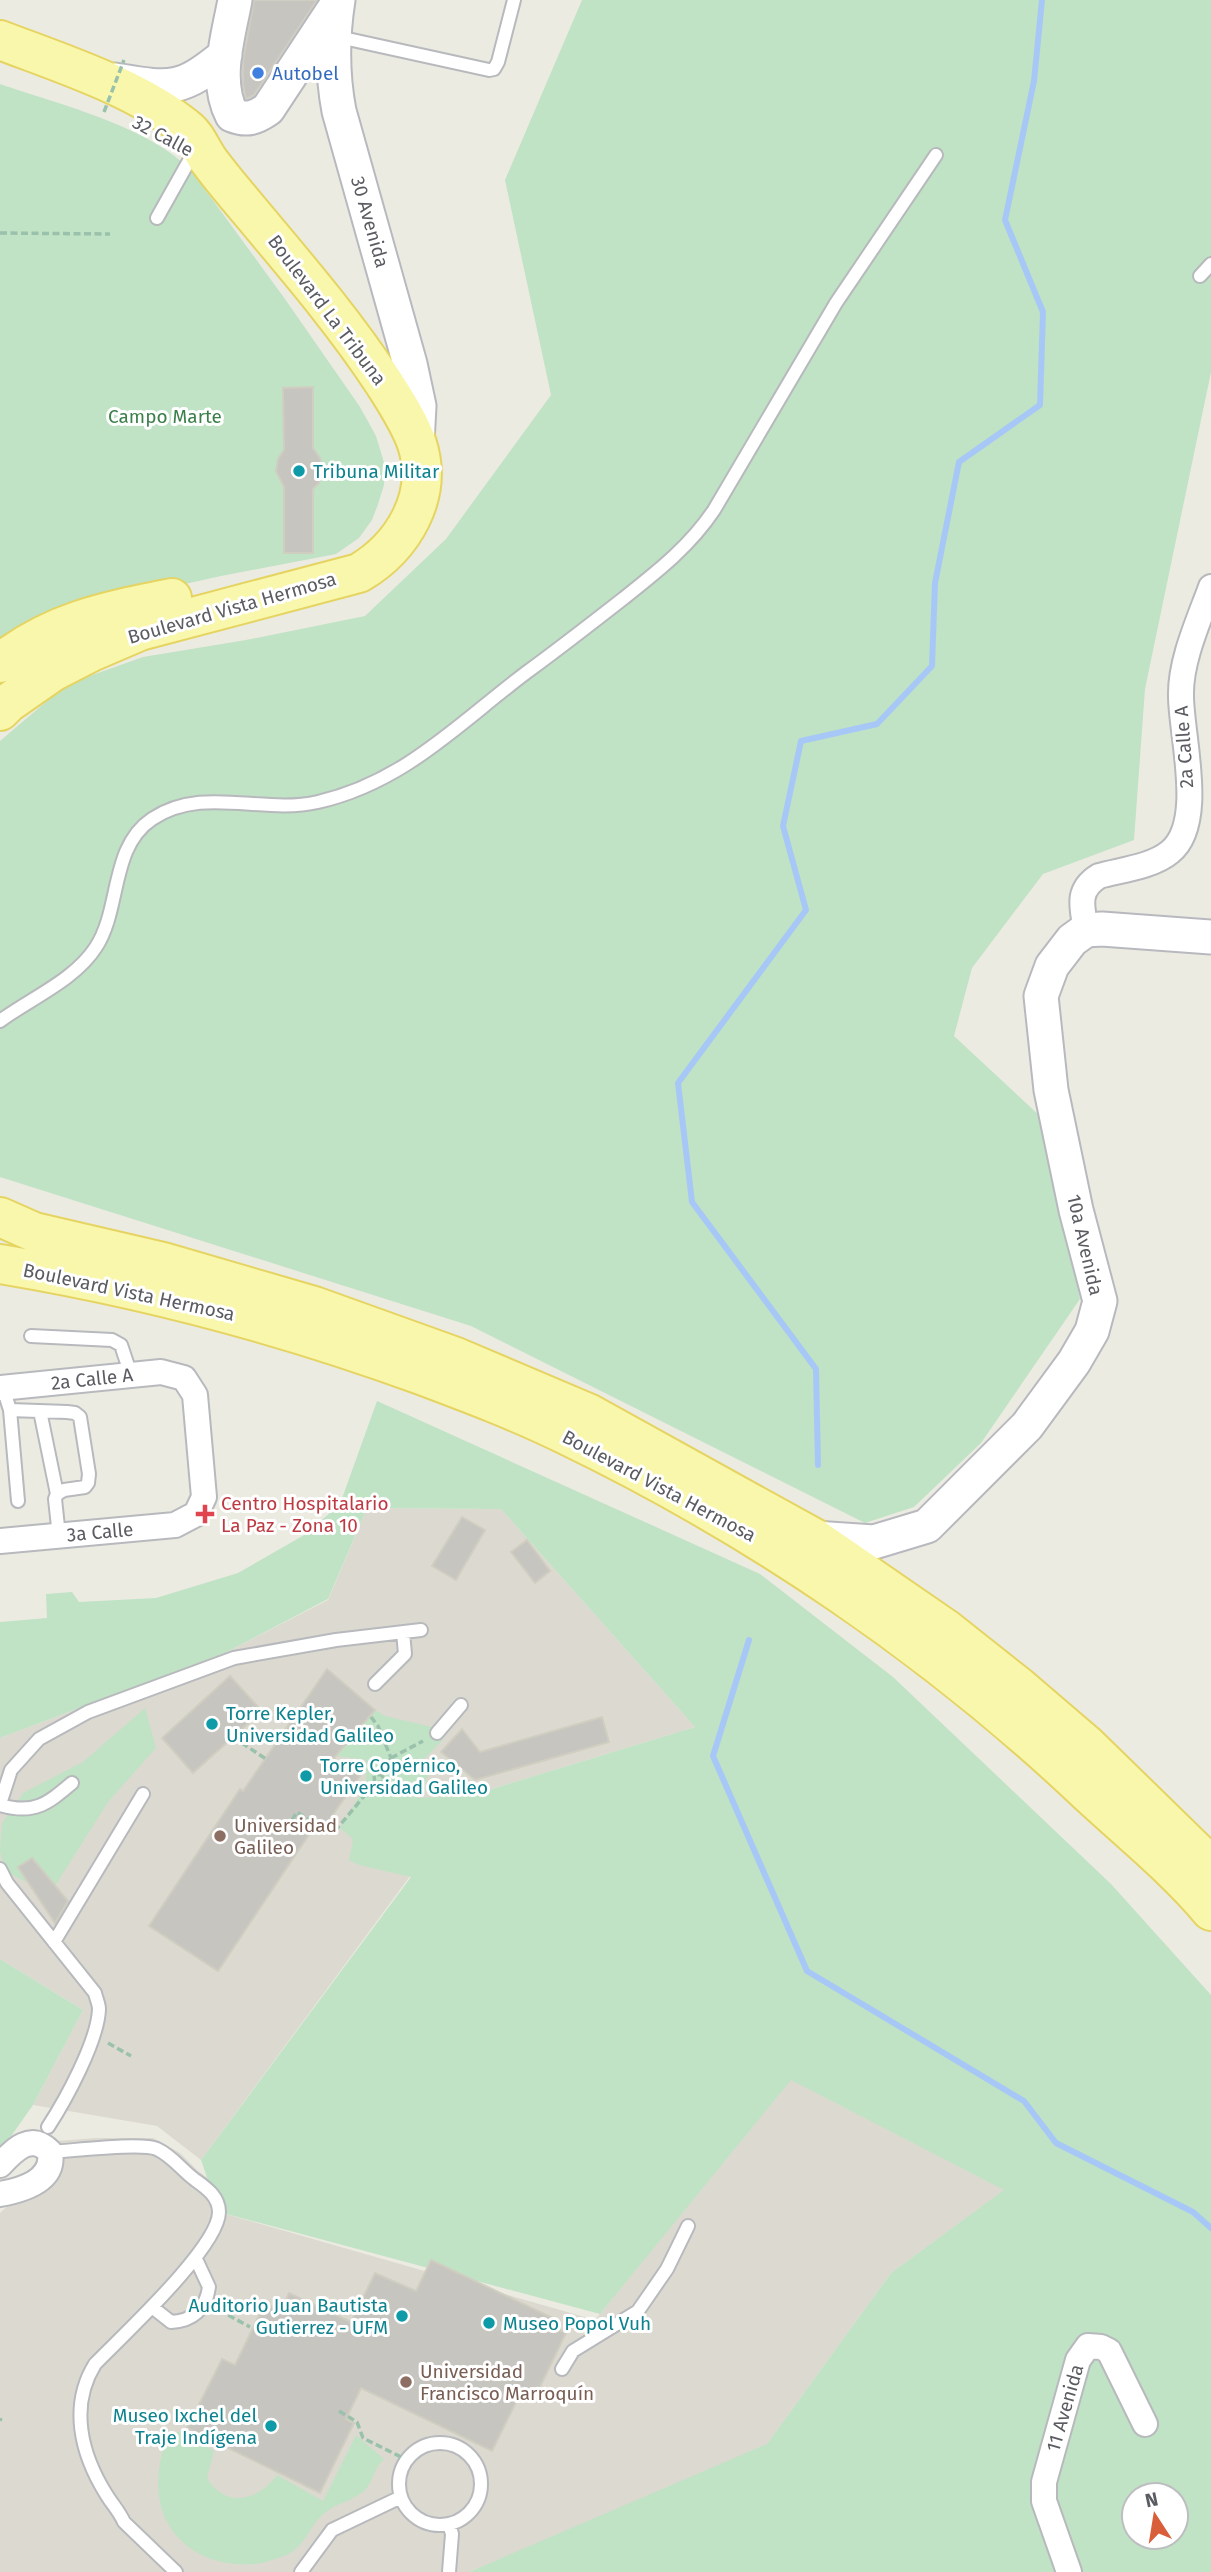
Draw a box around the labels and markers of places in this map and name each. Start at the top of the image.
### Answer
place label: Autobel [272,62,339,85]
marker: Autobel [250,65,266,81]
place label: Tribuna Militar [313,460,440,483]
marker: Tribuna Militar [291,463,307,479]
place label: Centro Hospitalario La Paz - Zona 10 [221,1492,389,1537]
marker: Centro Hospitalario La Paz - Zona 10 [195,1504,215,1524]
place label: Torre Kepler, Universidad Galileo [226,1702,394,1747]
marker: Torre Kepler, Universidad Galileo [204,1716,220,1732]
place label: Torre Copérnico, Universidad Galileo [320,1754,488,1799]
marker: Torre Copérnico, Universidad Galileo [298,1768,314,1784]
place label: Universidad Galileo [234,1814,337,1859]
marker: Universidad Galileo [212,1828,228,1844]
place label: Auditorio Juan Bautista Gutierrez - UFM [188,2294,388,2339]
marker: Auditorio Juan Bautista Gutierrez - UFM [394,2308,410,2324]
place label: Museo Popol Vuh [503,2312,651,2335]
marker: Museo Popol Vuh [481,2315,497,2331]
place label: Universidad Francisco Marroquín [420,2360,594,2405]
marker: Universidad Francisco Marroquín [398,2374,414,2390]
place label: Museo Ixchel del Traje Indígena [113,2404,257,2449]
marker: Museo Ixchel del Traje Indígena [263,2418,279,2434]

